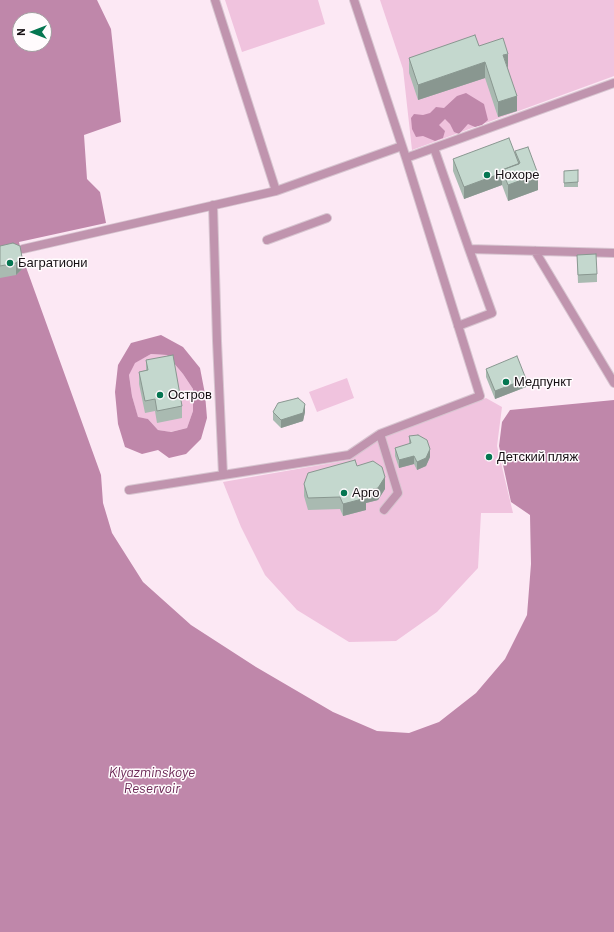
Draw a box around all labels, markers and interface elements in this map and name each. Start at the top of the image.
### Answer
north arrow [12,12,52,52]
text: N [14,28,27,36]
place label: Нохоре [495,167,540,183]
marker: Нохоре [482,170,492,180]
place label: Багратиони [18,255,88,271]
marker: Багратиони [5,258,15,268]
place label: Медпункт [514,374,572,390]
marker: Медпункт [501,377,511,387]
place label: Остров [168,387,212,403]
marker: Остров [155,390,165,400]
place label: Детский пляж [497,449,578,465]
marker: Детский пляж [484,452,494,462]
place label: Арго [352,485,380,501]
marker: Арго [339,488,349,498]
water label: Klyazminskoye Reservoir [109,764,195,796]

